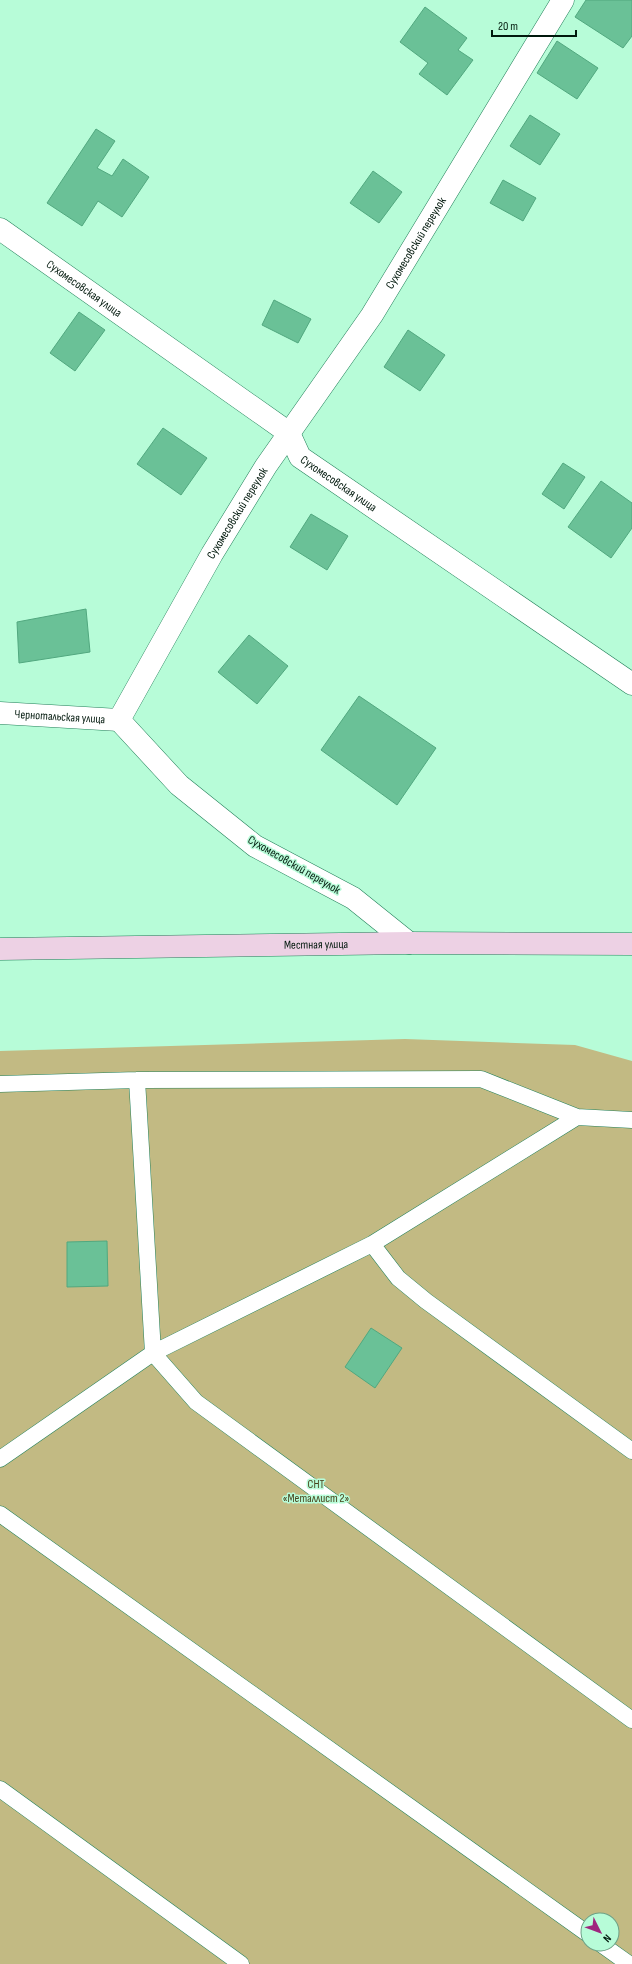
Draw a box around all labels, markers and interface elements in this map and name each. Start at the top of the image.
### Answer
scale bar [492,12,576,38]
text: 20 m [498,19,518,34]
street label: Сухомесовский переулок [382,194,449,292]
street label: Сухомесовская улица [43,257,125,320]
street label: Сухомесовская улица [298,452,380,515]
street label: Сухомесовский переулок [203,464,271,561]
street label: Чернотальская улица [14,706,106,727]
street label: Сухомесовский переулок [245,832,343,898]
street label: Местная улица [284,936,349,952]
park label: СНТ «Металлист 2» [283,1477,350,1506]
north arrow [580,1912,620,1952]
text: N [600,1932,614,1945]

